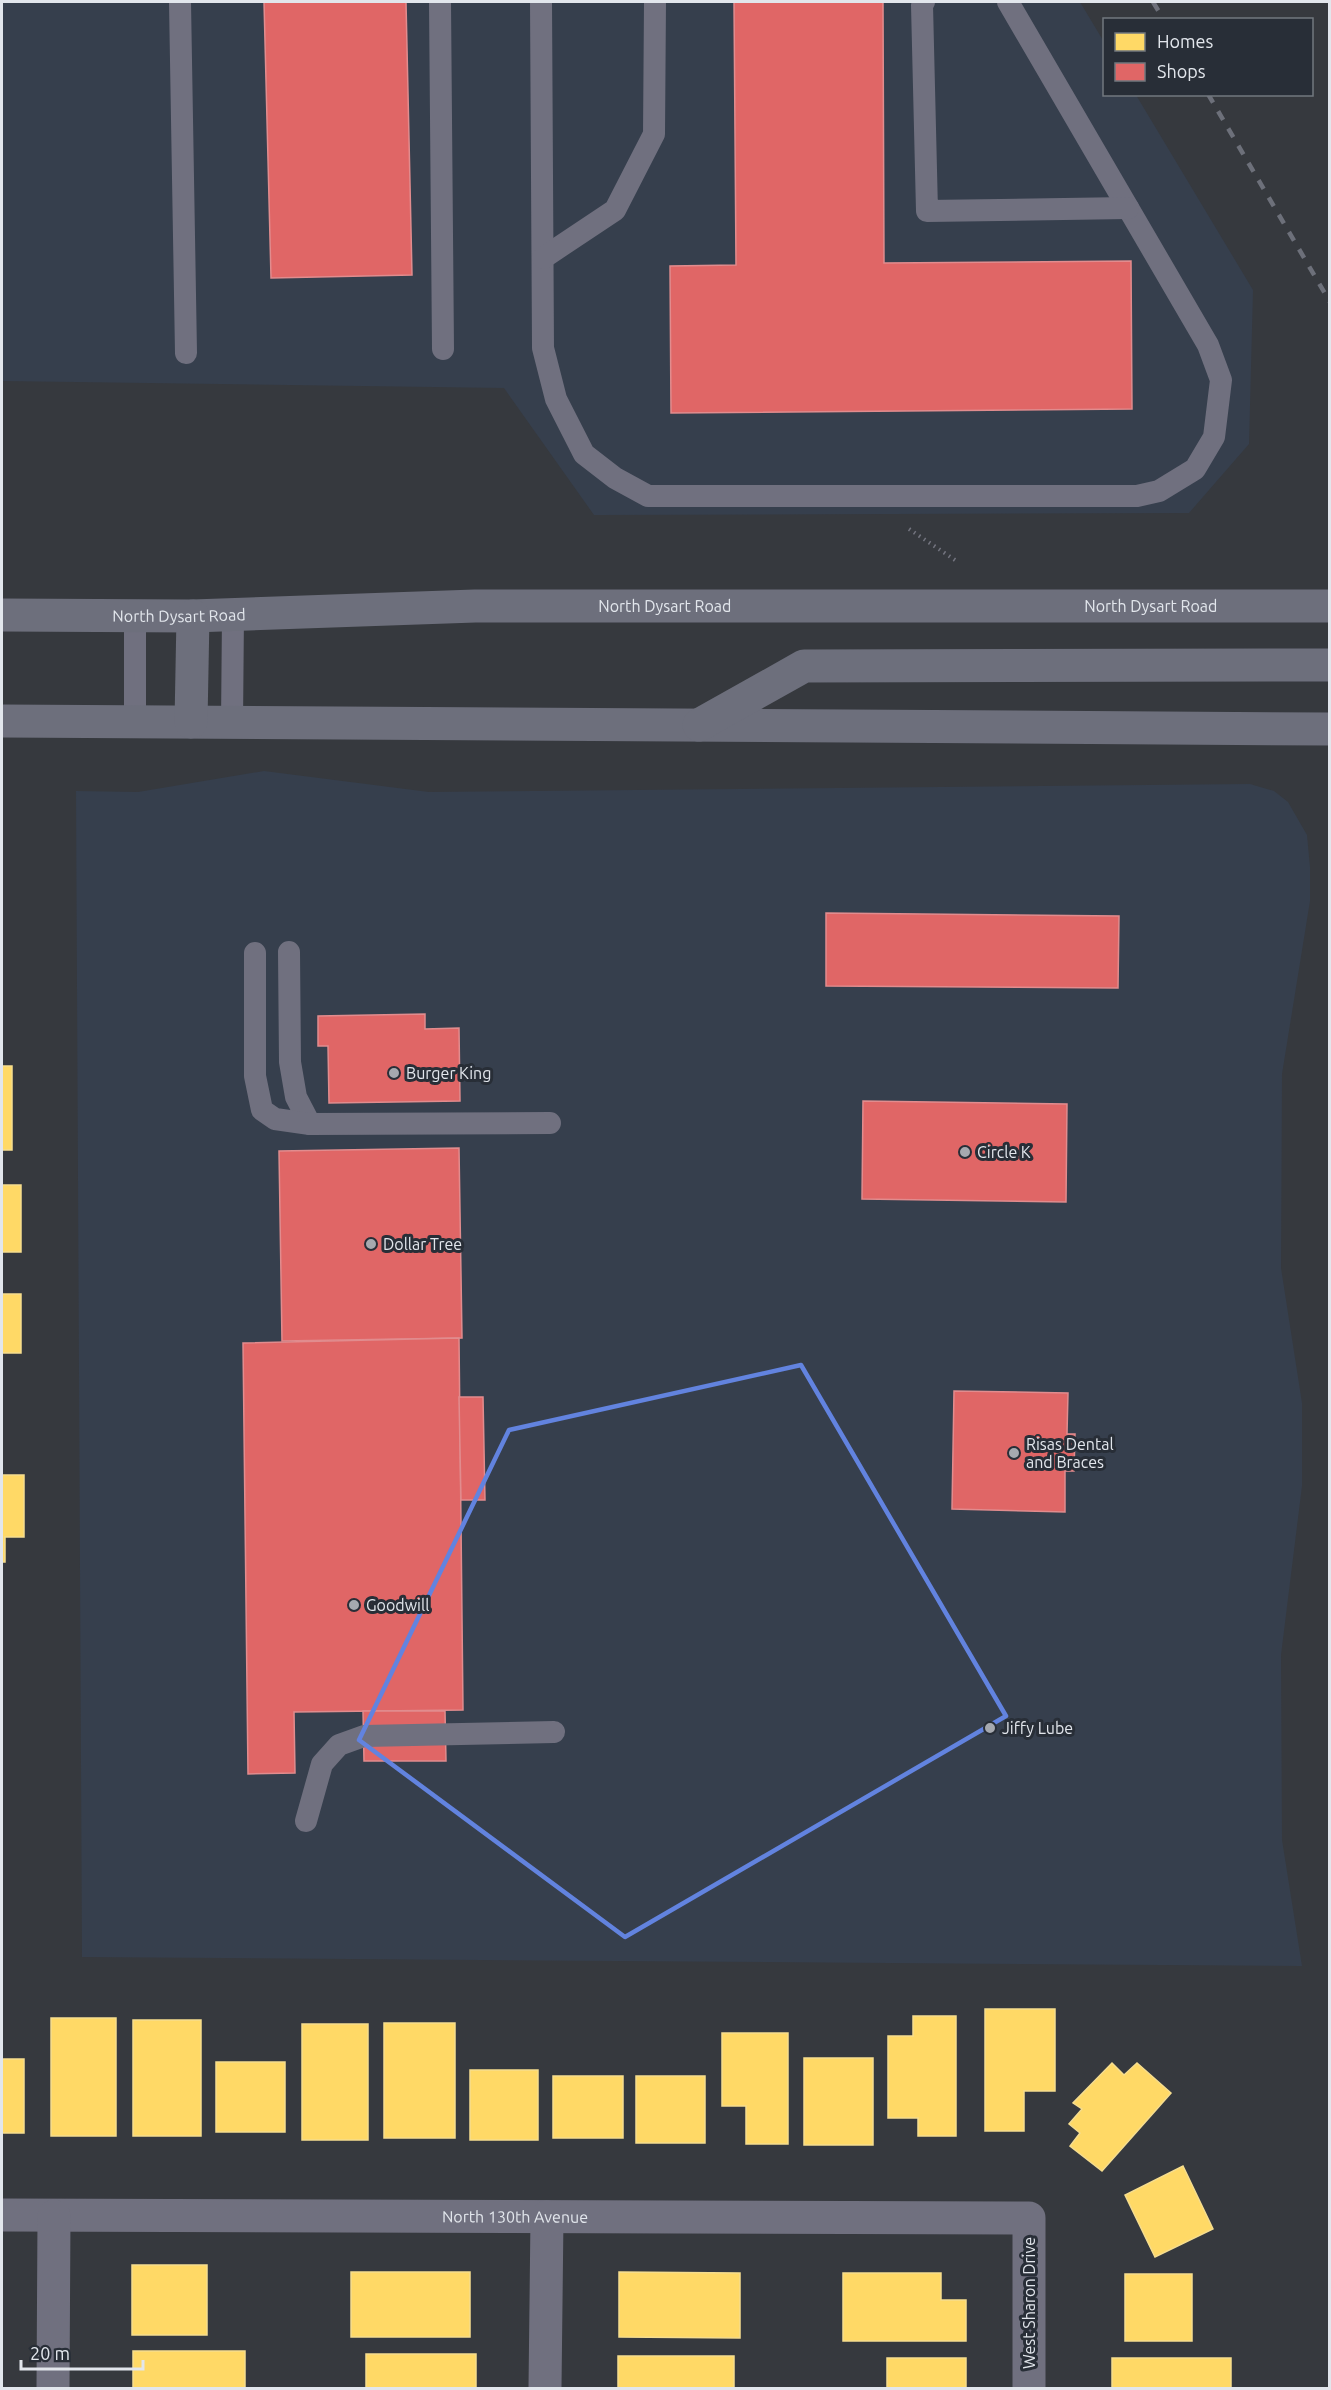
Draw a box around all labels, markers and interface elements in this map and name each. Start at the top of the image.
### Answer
legend [1103,18,1313,96]
text: Homes [1157,31,1214,51]
text: Shops [1157,61,1206,81]
street label: North Dysart Road [598,597,731,615]
street label: North Dysart Road [1084,597,1217,615]
street label: North Dysart Road [112,605,246,625]
place label: Burger King [406,1064,491,1082]
marker: Burger King [387,1066,401,1080]
place label: Circle K [977,1143,1031,1161]
marker: Circle K [958,1145,972,1159]
place label: Dollar Tree [383,1235,462,1253]
marker: Dollar Tree [364,1237,378,1251]
place label: Risas Dental and Braces [1026,1435,1114,1471]
marker: Risas Dental and Braces [1007,1446,1021,1460]
place label: Goodwill [366,1596,429,1614]
marker: Goodwill [347,1598,361,1612]
place label: Jiffy Lube [1002,1719,1073,1737]
marker: Jiffy Lube [983,1721,997,1735]
street label: North 130th Avenue [442,2207,588,2226]
street label: West Sharon Drive [1020,2237,1038,2369]
scale bar [21,2333,142,2371]
text: 20 m [30,2343,70,2363]

